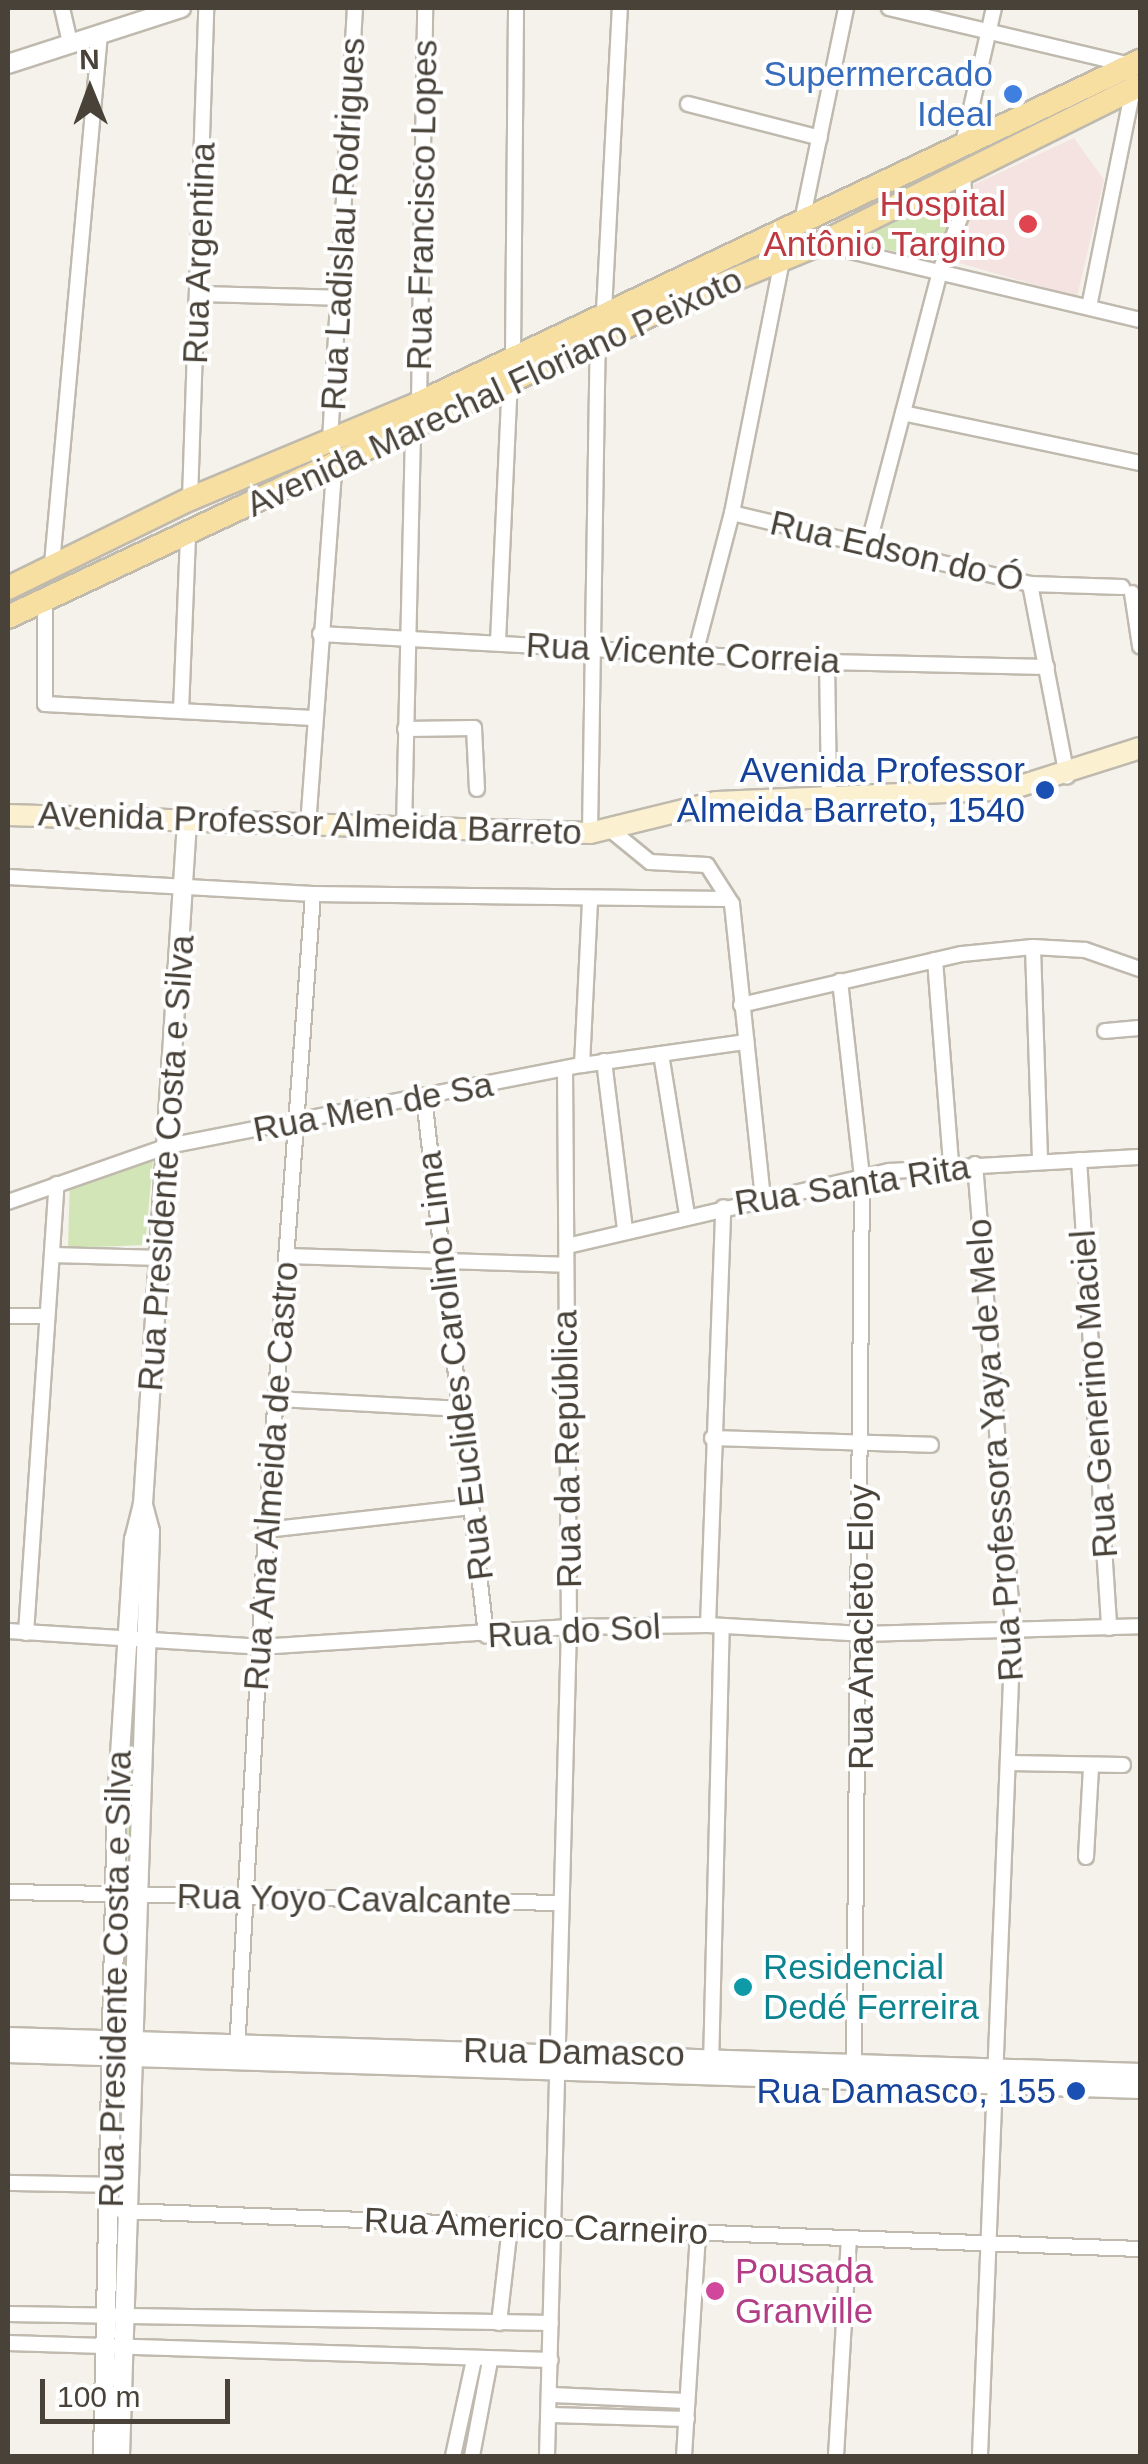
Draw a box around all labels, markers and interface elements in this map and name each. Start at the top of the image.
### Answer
street label: Rua Ladislau Rodrigues [312,36,374,412]
street label: Rua Francisco Lopes [398,39,446,371]
north arrow [40,40,140,140]
text: N [79,44,100,75]
place label: Supermercado Ideal [763,53,993,135]
marker: Supermercado Ideal [1002,83,1024,105]
street label: Rua Argentina [174,140,224,366]
place label: Hospital Antônio Targino [763,183,1006,265]
marker: Hospital Antônio Targino [1015,211,1041,237]
street label: Avenida Marechal Floriano Peixoto [239,258,749,526]
street label: Rua Edson do Ó [766,501,1028,601]
street label: Rua Vicente Correia [525,624,841,682]
place label: Avenida Professor Almeida Barreto, 1540 [677,749,1025,831]
marker: Avenida Professor Almeida Barreto, 1540 [1034,779,1056,801]
street label: Avenida Professor Almeida Barreto [36,792,584,854]
street label: Rua Presidente Costa e Silva [129,933,203,1393]
street label: Rua Men de Sa [250,1063,496,1151]
street label: Rua Santa Rita [731,1146,973,1224]
street label: Rua Euclides Carolino Lima [408,1149,502,1583]
street label: Rua Professora Yaya de Melo [958,1217,1032,1683]
street label: Rua Generino Maciel [1062,1229,1126,1559]
street label: Rua Ana Almeida de Castro [235,1258,307,1694]
street label: Rua da República [544,1310,590,1588]
street label: Rua Anacleto Eloy [840,1483,882,1771]
street label: Rua do Sol [486,1605,662,1657]
street label: Rua Presidente Costa e Silva [90,1750,140,2208]
street label: Rua Yoyo Cavalcante [176,1875,512,1923]
place label: Residencial Dedé Ferreira [763,1946,979,2028]
marker: Residencial Dedé Ferreira [732,1976,754,1998]
street label: Rua Damasco [463,2029,685,2075]
place label: Rua Damasco, 155 [756,2070,1056,2112]
marker: Rua Damasco, 155 [1065,2080,1087,2102]
street label: Rua Americo Carneiro [362,2199,710,2253]
place label: Pousada Granville [735,2250,873,2332]
marker: Pousada Granville [704,2280,726,2302]
scale bar [45,2359,235,2421]
text: 100 m [57,2380,140,2413]

